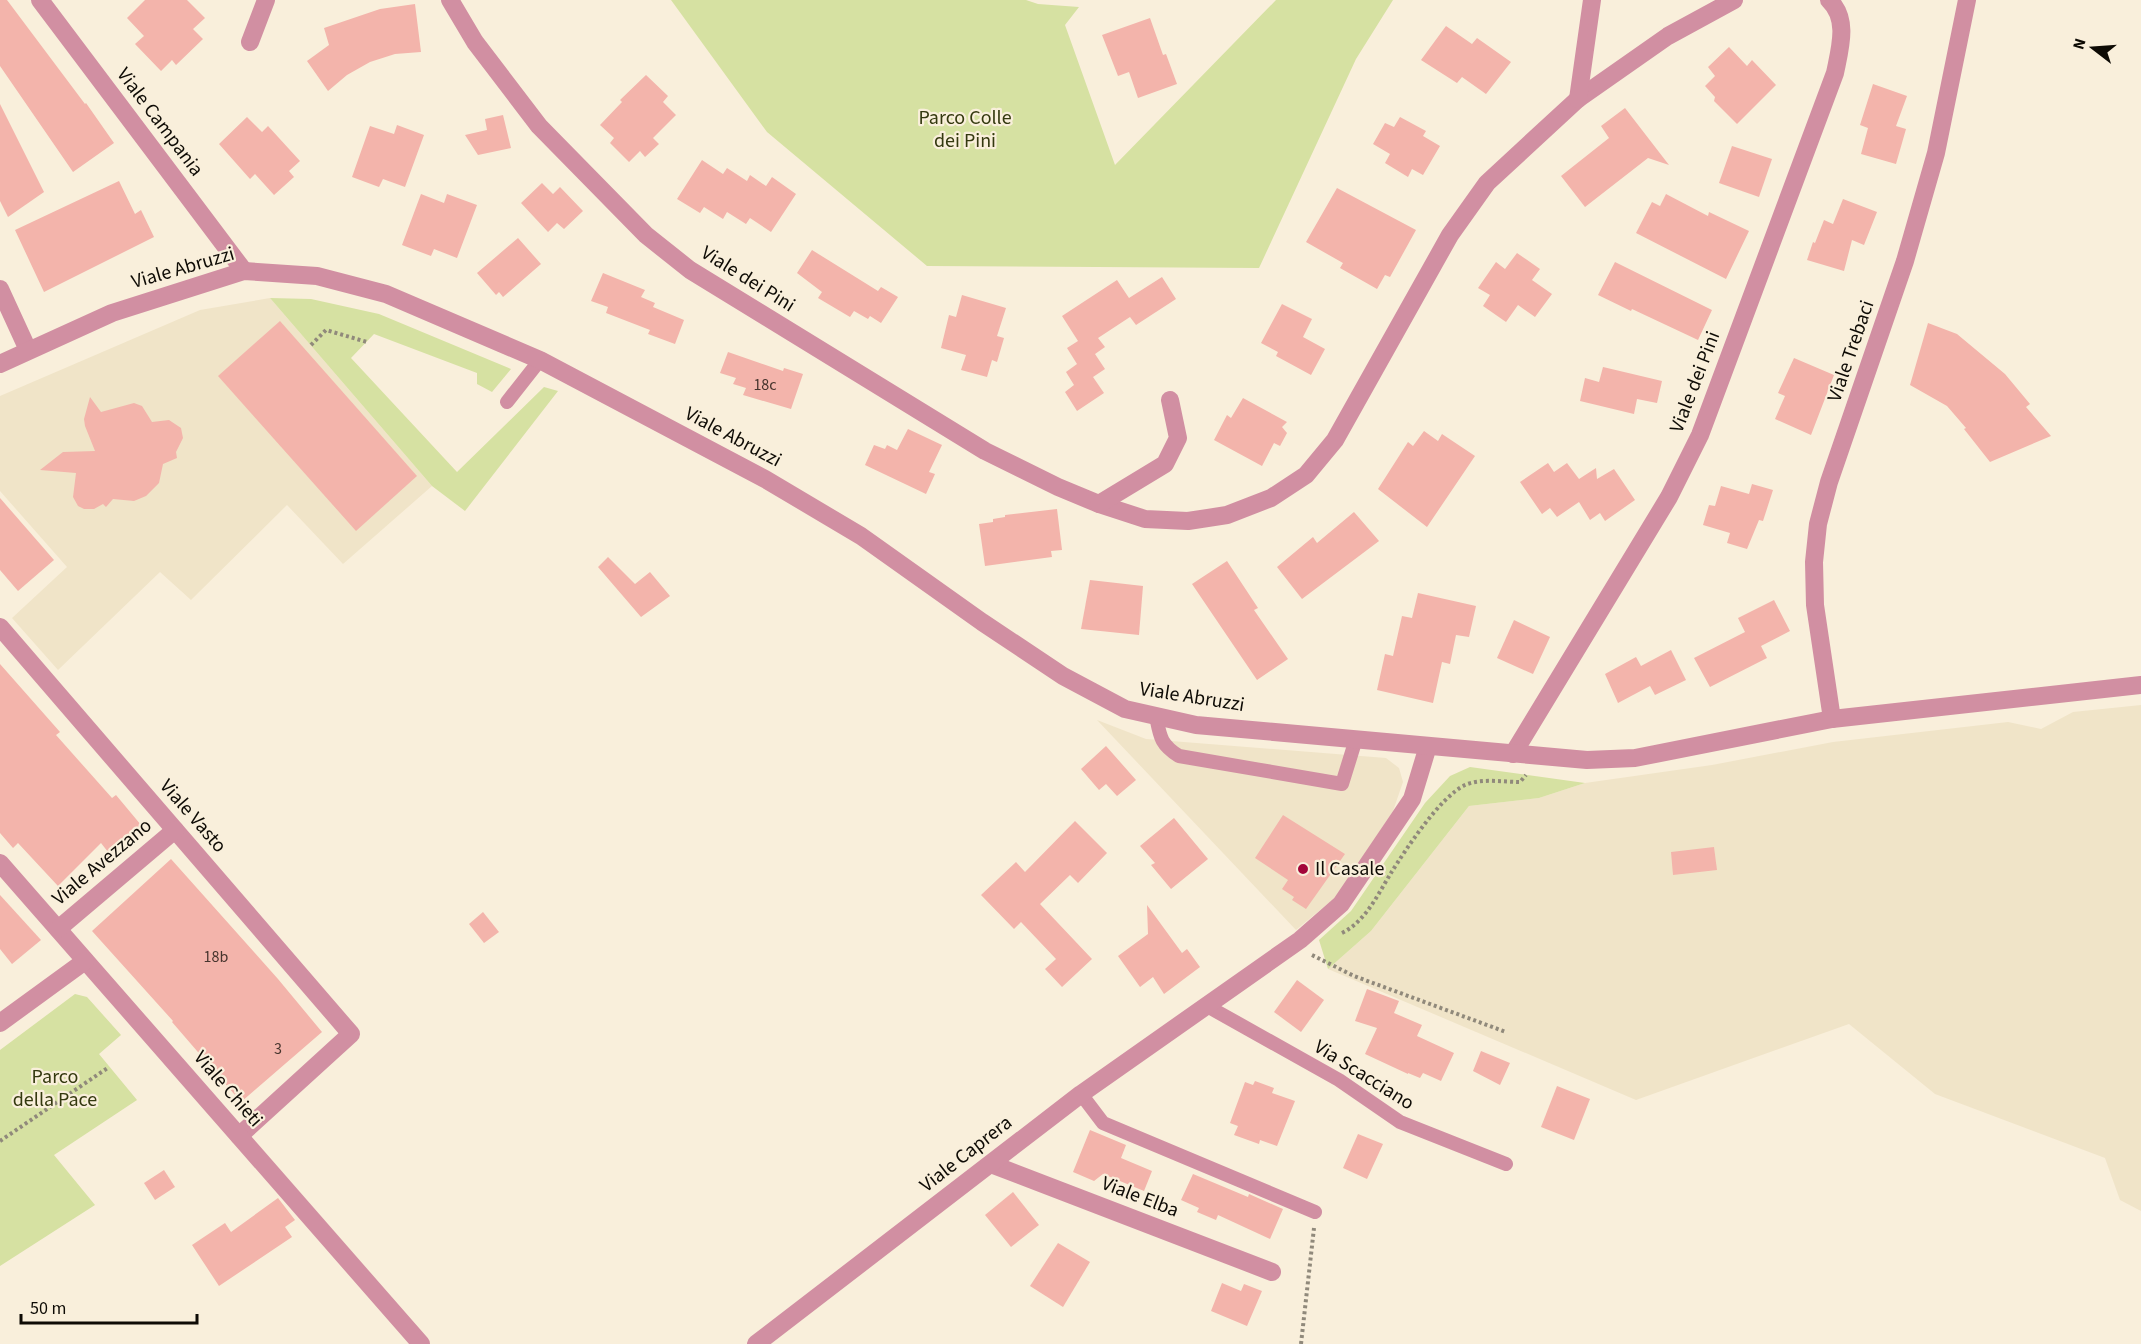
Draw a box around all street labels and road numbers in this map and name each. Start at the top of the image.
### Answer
street label: Viale Campania [110,62,210,182]
street label: Viale dei Pini [695,239,801,319]
street label: Viale Abruzzi [128,240,238,296]
street label: Viale Trebaci [1821,296,1881,406]
street label: Viale dei Pini [1663,327,1727,437]
street label: Viale Abruzzi [680,400,786,474]
street label: Viale Abruzzi [1137,675,1247,719]
street label: Viale Vasto [153,773,233,859]
street label: Viale Avezzano [46,812,158,912]
street label: Via Scacciano [1308,1033,1420,1117]
street label: Viale Chieti [187,1045,269,1133]
street label: Viale Caprera [914,1109,1018,1199]
street label: Viale Elba [1097,1169,1183,1225]

